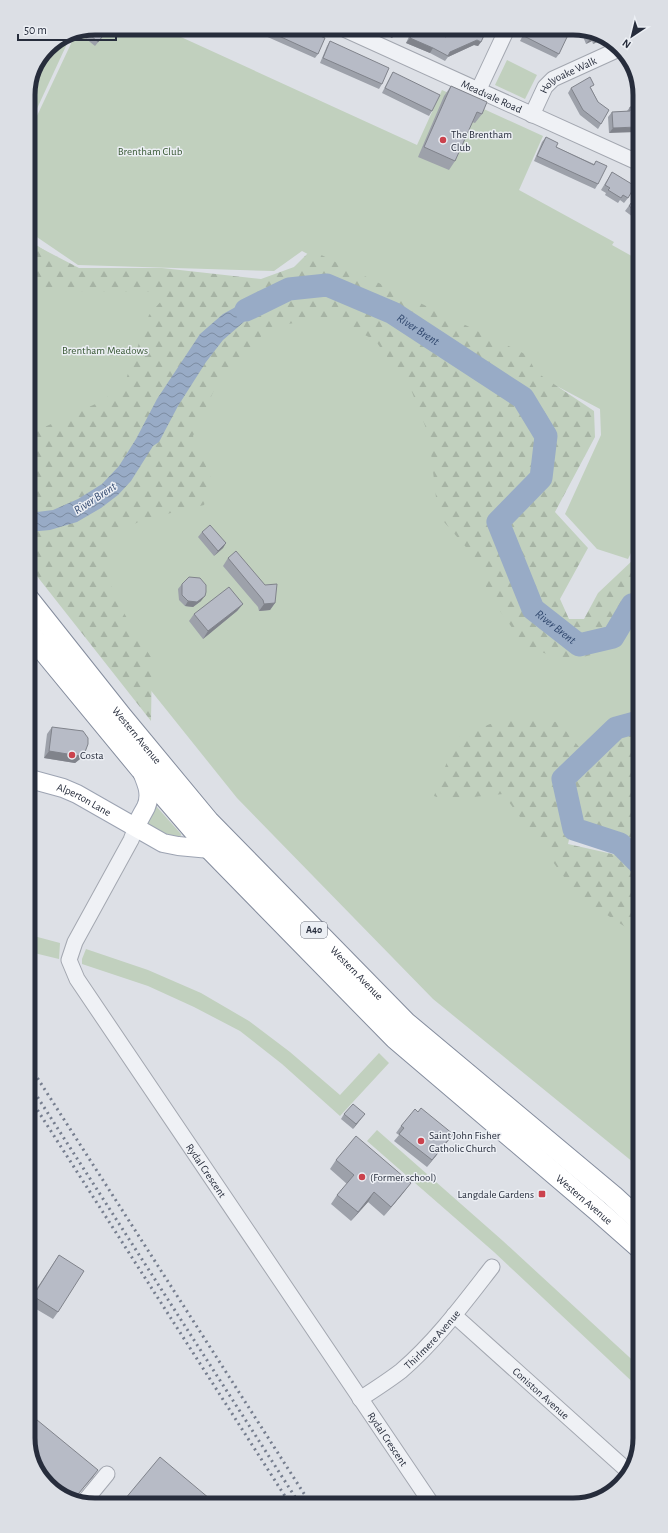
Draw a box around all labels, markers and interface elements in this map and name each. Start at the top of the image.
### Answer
scale bar [18,16,116,42]
north arrow [612,16,652,56]
text: 50 m [24,24,47,36]
text: N [620,37,633,50]
street label: Holyoake Walk [537,55,598,95]
street label: Meadvale Road [460,78,524,115]
place label: The Brentham Club [451,129,512,153]
marker: The Brentham Club [438,135,448,145]
park label: Brentham Club [118,146,183,157]
water label: River Brent [395,311,442,348]
park label: Brentham Meadows [62,345,148,356]
water label: River Brent [72,480,118,516]
water label: River Brent [533,607,578,646]
street label: Western Avenue [110,705,164,766]
marker: Costa [67,750,77,760]
place label: Costa [80,750,104,761]
street label: Alperton Lane [56,781,113,818]
road number: A40 [301,922,327,938]
street label: Western Avenue [328,944,385,1002]
place label: Saint John Fisher Catholic Church [429,1130,501,1154]
marker: Saint John Fisher Catholic Church [416,1136,426,1146]
street label: Rydal Crescent [184,1142,229,1200]
marker: (Former school) [357,1172,367,1182]
place label: (Former school) [370,1172,437,1183]
street label: Western Avenue [554,1172,614,1226]
place label: Langdale Gardens [458,1189,534,1200]
marker: Langdale Gardens [537,1189,547,1199]
street label: Thirlmere Avenue [402,1308,462,1371]
street label: Coniston Avenue [511,1365,571,1421]
street label: Rydal Crescent [366,1410,410,1468]

